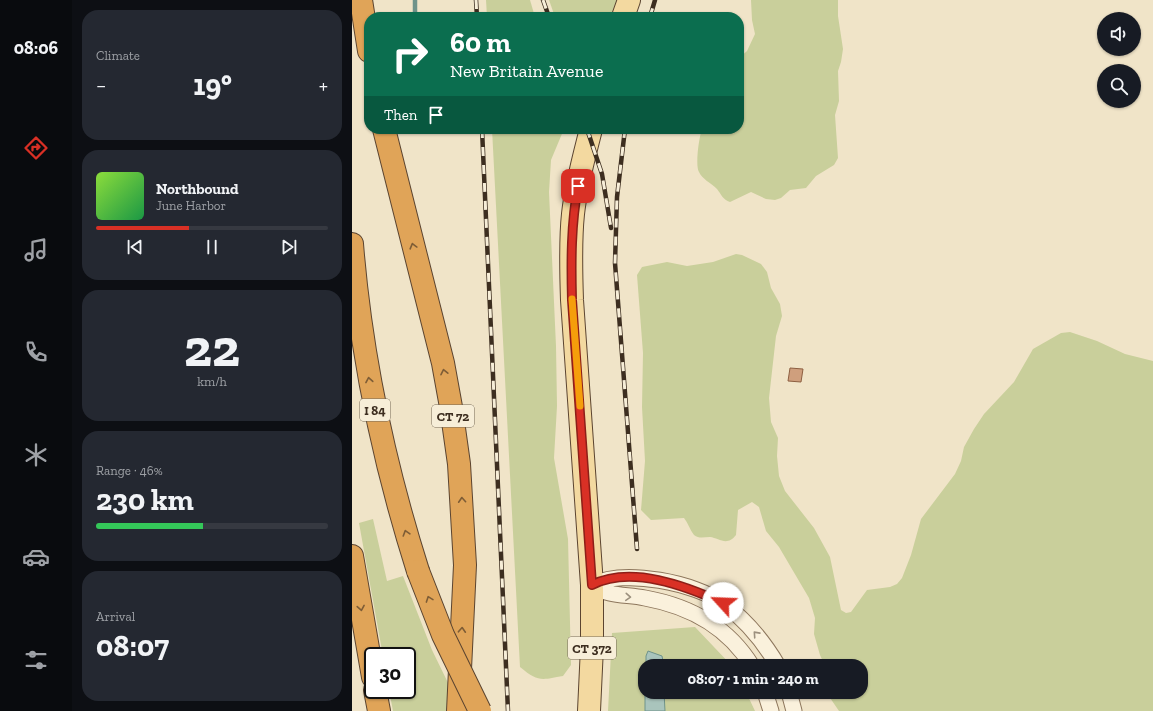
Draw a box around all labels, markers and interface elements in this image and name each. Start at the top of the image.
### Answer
map controls [1097,12,1141,108]
button: sound [1097,12,1141,56]
text: 60 m [450,26,511,59]
icon: right [384,28,436,80]
text: 08:06 [14,37,58,59]
text: Climate [96,48,140,63]
text: New Britain Avenue [450,60,603,82]
button: search [1097,64,1141,108]
text: 19° [193,67,232,103]
text: − [96,72,106,99]
text: + [319,72,328,99]
icon: arrive [425,104,447,126]
text: Then [384,106,417,124]
icon: directions [22,134,50,162]
pin [561,169,595,203]
icon: arrive [567,175,589,197]
text: Northbound [156,180,239,198]
text: June Harbor [156,198,226,213]
icon: music [22,236,50,264]
icon: previous [124,236,146,258]
icon: pause [201,236,223,258]
icon: next [278,236,300,258]
one-way arrow [409,242,417,249]
text: 22 [184,317,240,379]
icon: phone [22,338,50,366]
one-way arrow [441,368,449,375]
text: km/h [197,374,227,389]
one-way arrow [365,377,374,383]
road number: I 84 [360,399,390,421]
road number: CT 72 [432,405,474,427]
icon: climate [22,441,50,469]
text: Range · 46% [96,463,163,478]
text: 230 km [96,482,194,518]
one-way arrow [458,497,467,503]
one-way arrow [402,530,411,537]
icon: car [22,543,50,571]
position arrow [702,582,744,624]
one-way arrow [625,592,631,601]
one-way arrow [425,596,433,603]
one-way arrow [356,605,365,611]
text: Arrival [96,609,135,624]
one-way arrow [458,627,467,633]
text: 08:07 [96,628,169,664]
one-way arrow [753,631,761,639]
road number: CT 372 [568,637,616,659]
icon: filters [22,646,50,674]
speed limit sign: 30 [364,647,416,699]
text: 08:07 · 1 min · 240 m [687,670,819,688]

